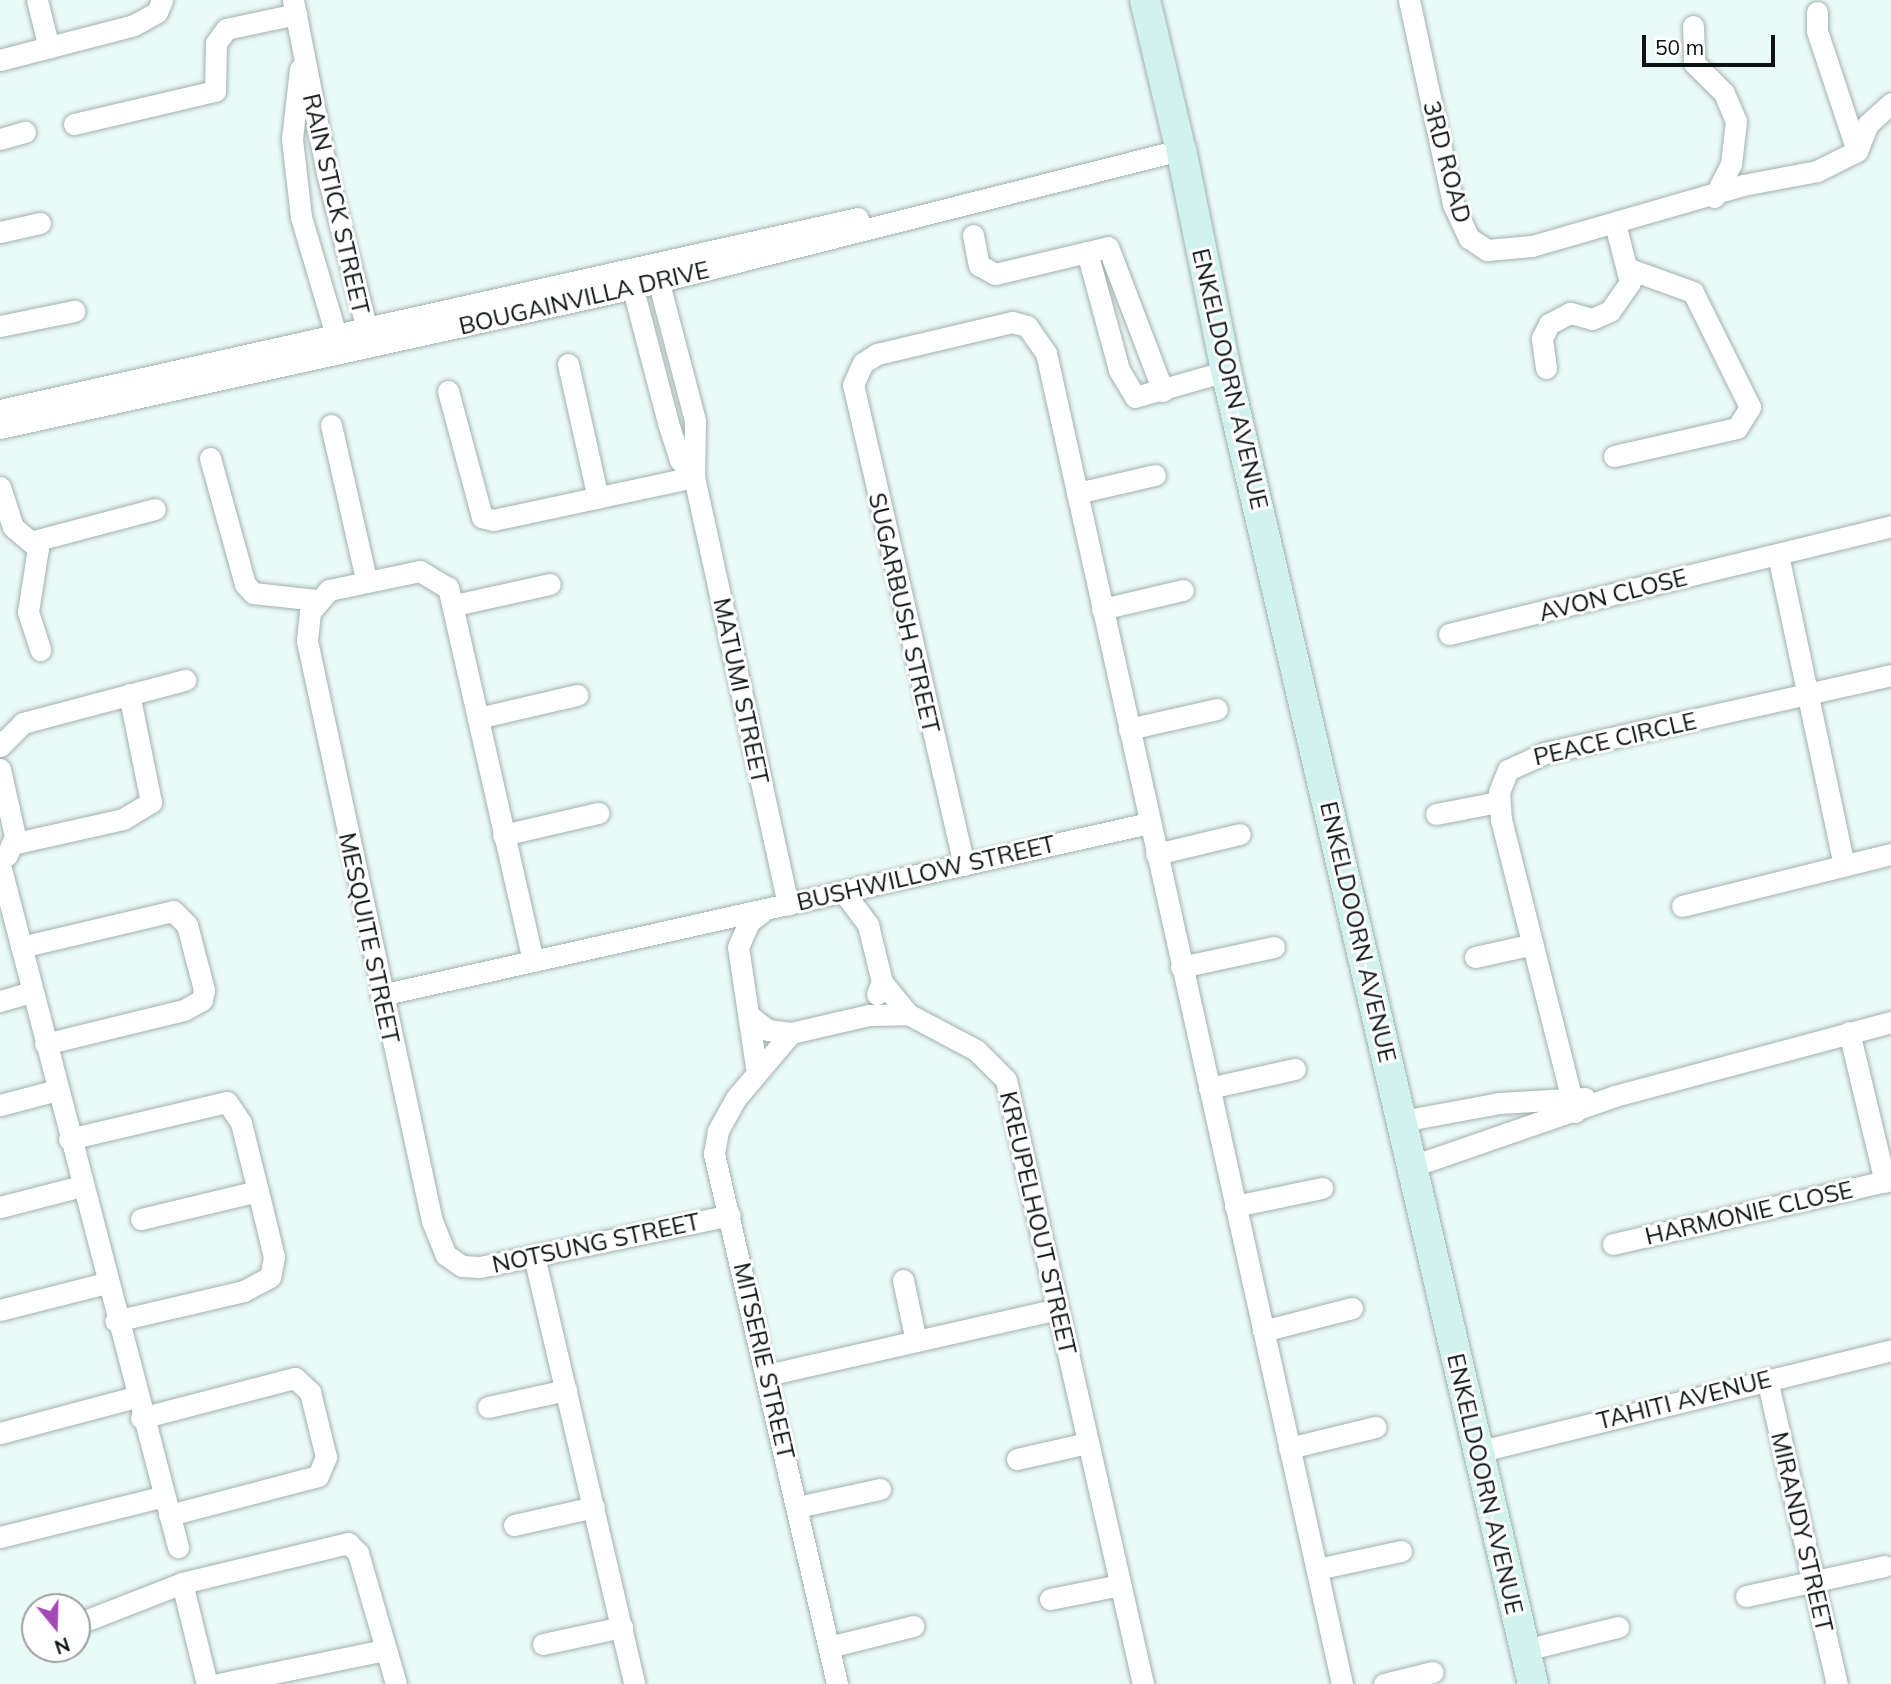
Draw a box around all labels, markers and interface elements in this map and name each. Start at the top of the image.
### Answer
scale bar [1646,21,1779,65]
text: 50 m [1655,34,1704,60]
street label: RAIN STICK STREET [297,91,375,317]
street label: 3RD ROAD [1417,98,1477,226]
street label: ENKELDOORN AVENUE [1186,246,1274,512]
street label: BOUGAINVILLA DRIVE [456,255,712,341]
street label: SUGARBUSH STREET [862,490,946,736]
street label: AVON CLOSE [1536,563,1690,627]
street label: MATUMI STREET [707,595,775,787]
street label: PEACE CIRCLE [1531,706,1699,772]
street label: ENKELDOORN AVENUE [1314,799,1402,1065]
street label: BUSHWILLOW STREET [794,829,1058,917]
street label: MESQUITE STREET [333,830,405,1046]
street label: KREUPELHOUT STREET [994,1088,1082,1358]
street label: HARMONIE CLOSE [1642,1175,1856,1251]
street label: NOTSUNG STREET [490,1207,702,1279]
street label: MITSERIE STREET [727,1260,801,1462]
street label: ENKELDOORN AVENUE [1441,1351,1529,1617]
street label: TAHITI AVENUE [1594,1364,1774,1436]
street label: MIRANDY STREET [1765,1429,1839,1635]
north arrow [21,1593,91,1663]
text: N [51,1632,73,1660]

